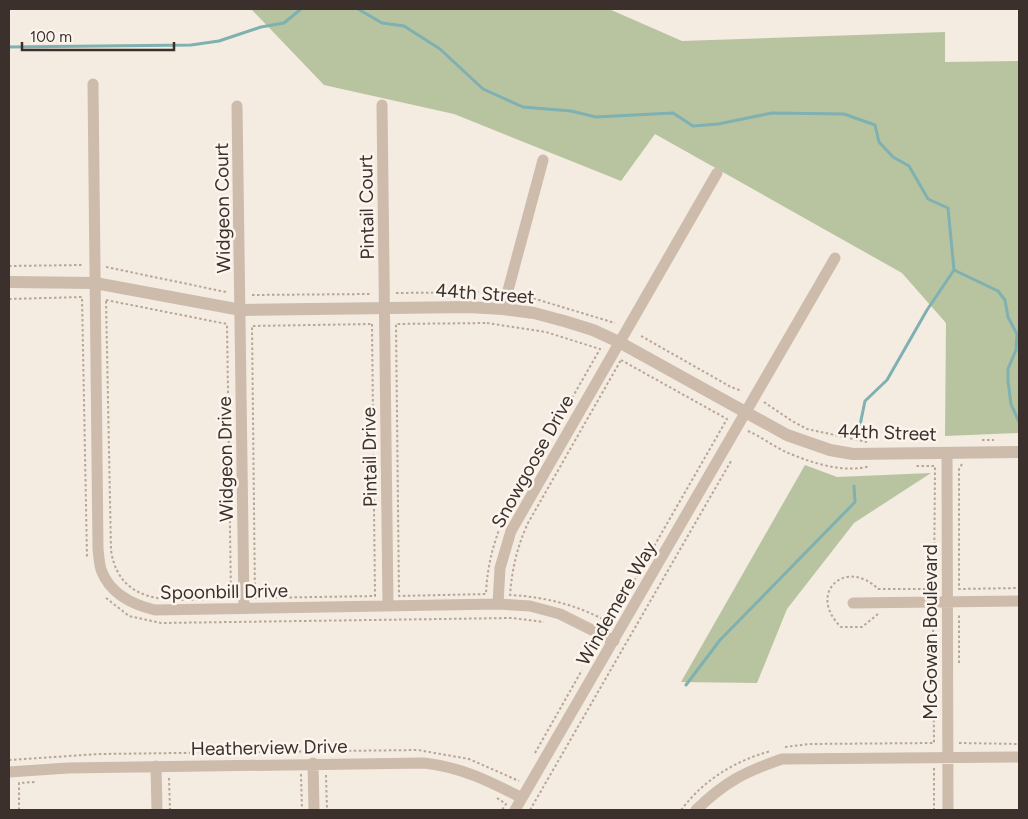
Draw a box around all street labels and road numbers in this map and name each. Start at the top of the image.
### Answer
street label: Widgeon Court [210,143,235,273]
street label: Pintail Court [354,154,379,260]
street label: 44th Street [435,279,535,308]
street label: Snowgoose Drive [486,391,579,532]
street label: Widgeon Drive [213,396,238,522]
street label: Pintail Drive [357,407,382,507]
street label: 44th Street [837,419,937,446]
street label: Windemere Way [572,537,661,670]
street label: McGowan Boulevard [919,544,942,720]
street label: Spoonbill Drive [160,579,288,604]
street label: Heatherview Drive [190,735,348,760]

